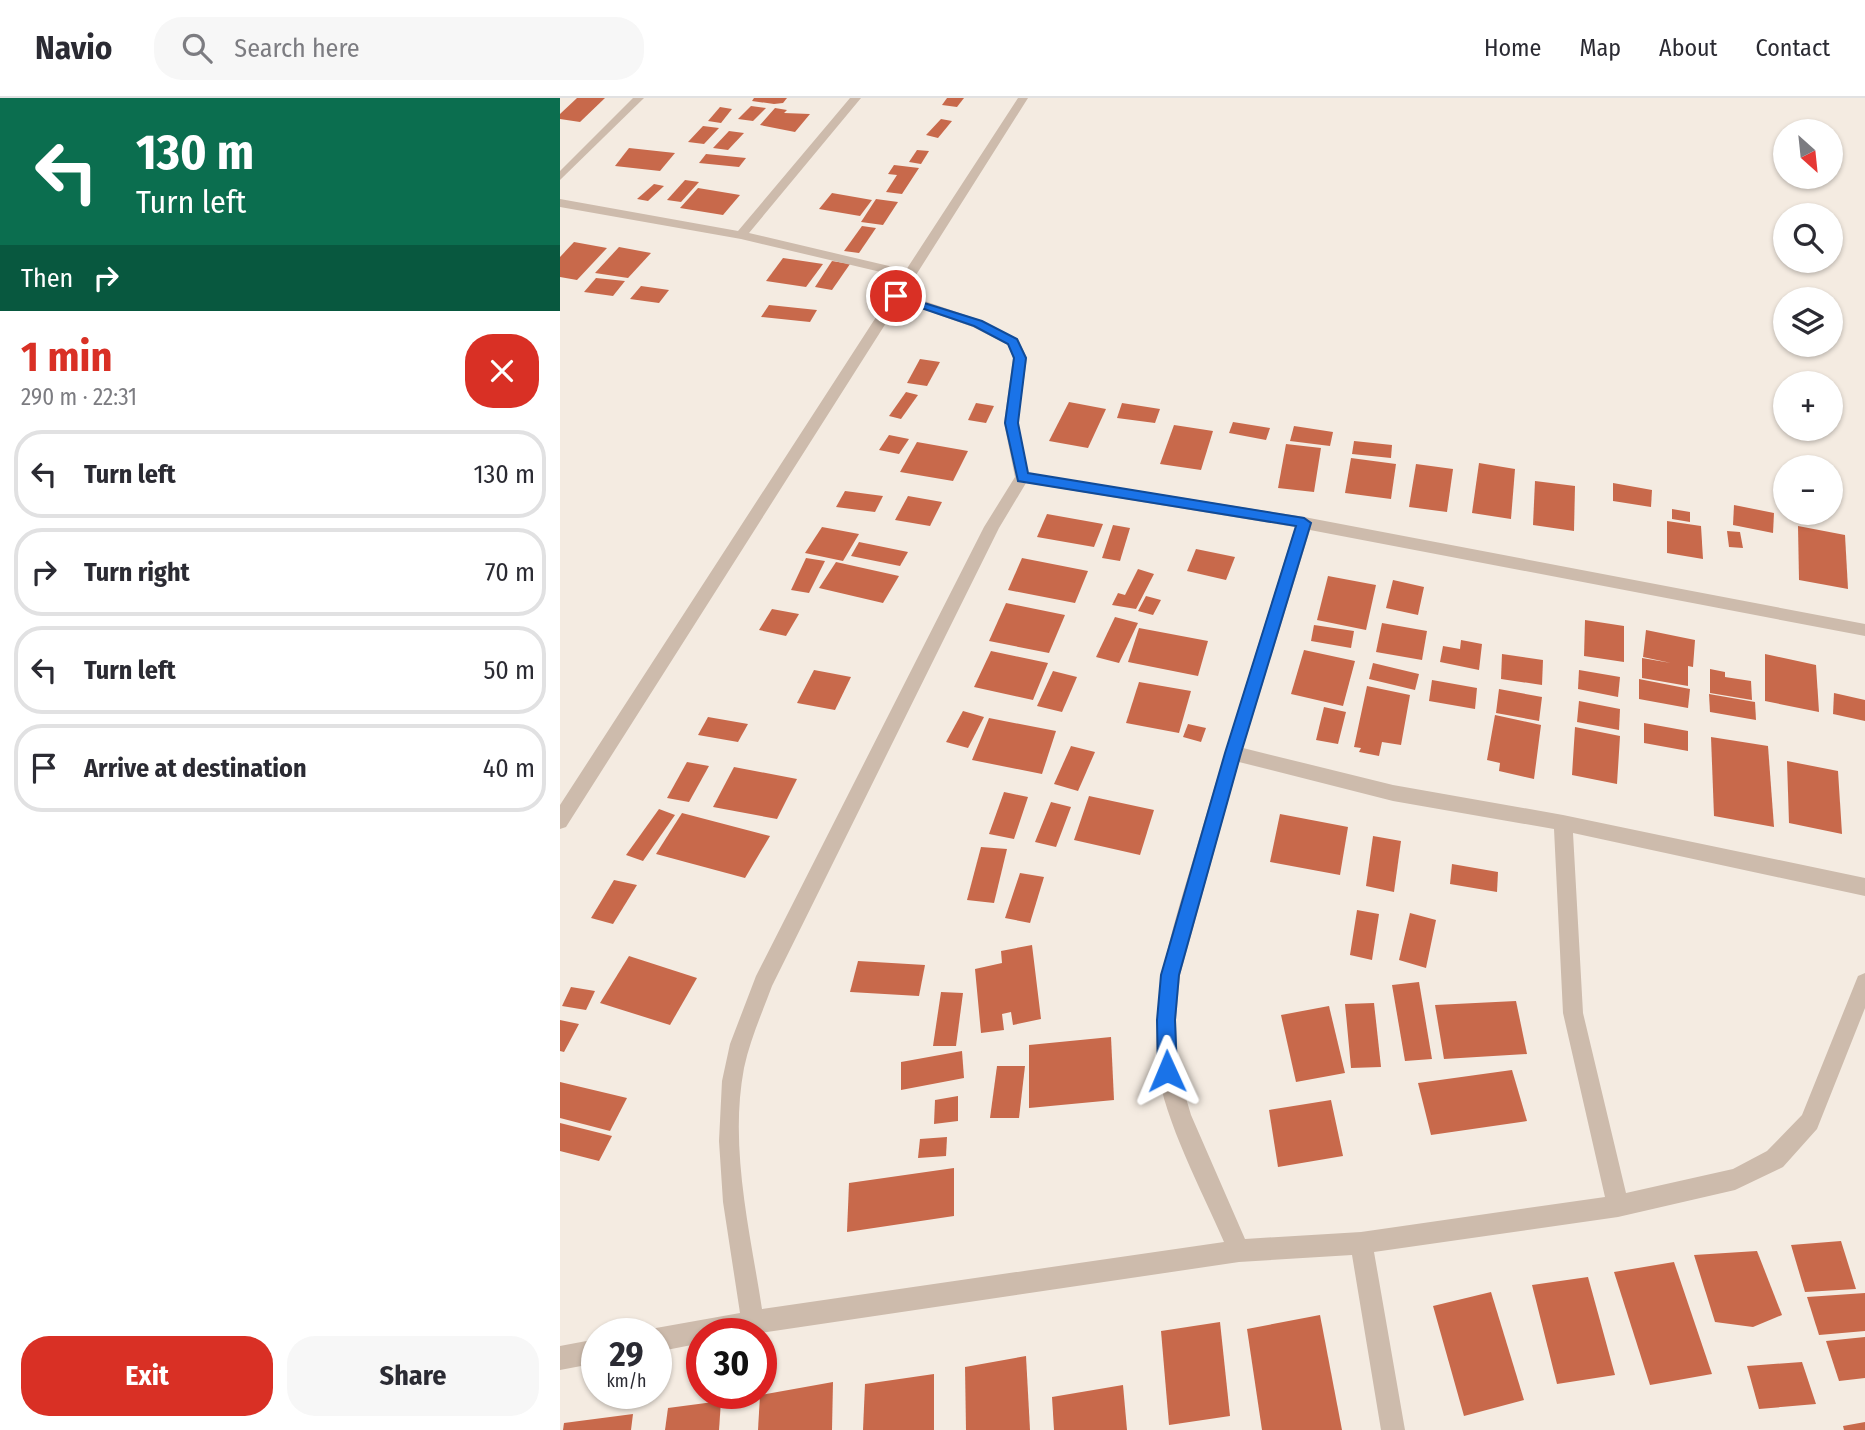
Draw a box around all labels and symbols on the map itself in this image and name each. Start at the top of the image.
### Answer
north arrow [1773,119,1843,189]
pin [866,266,926,326]
position arrow [1130,1034,1204,1108]
speed limit sign: 30 [686,1318,777,1409]

